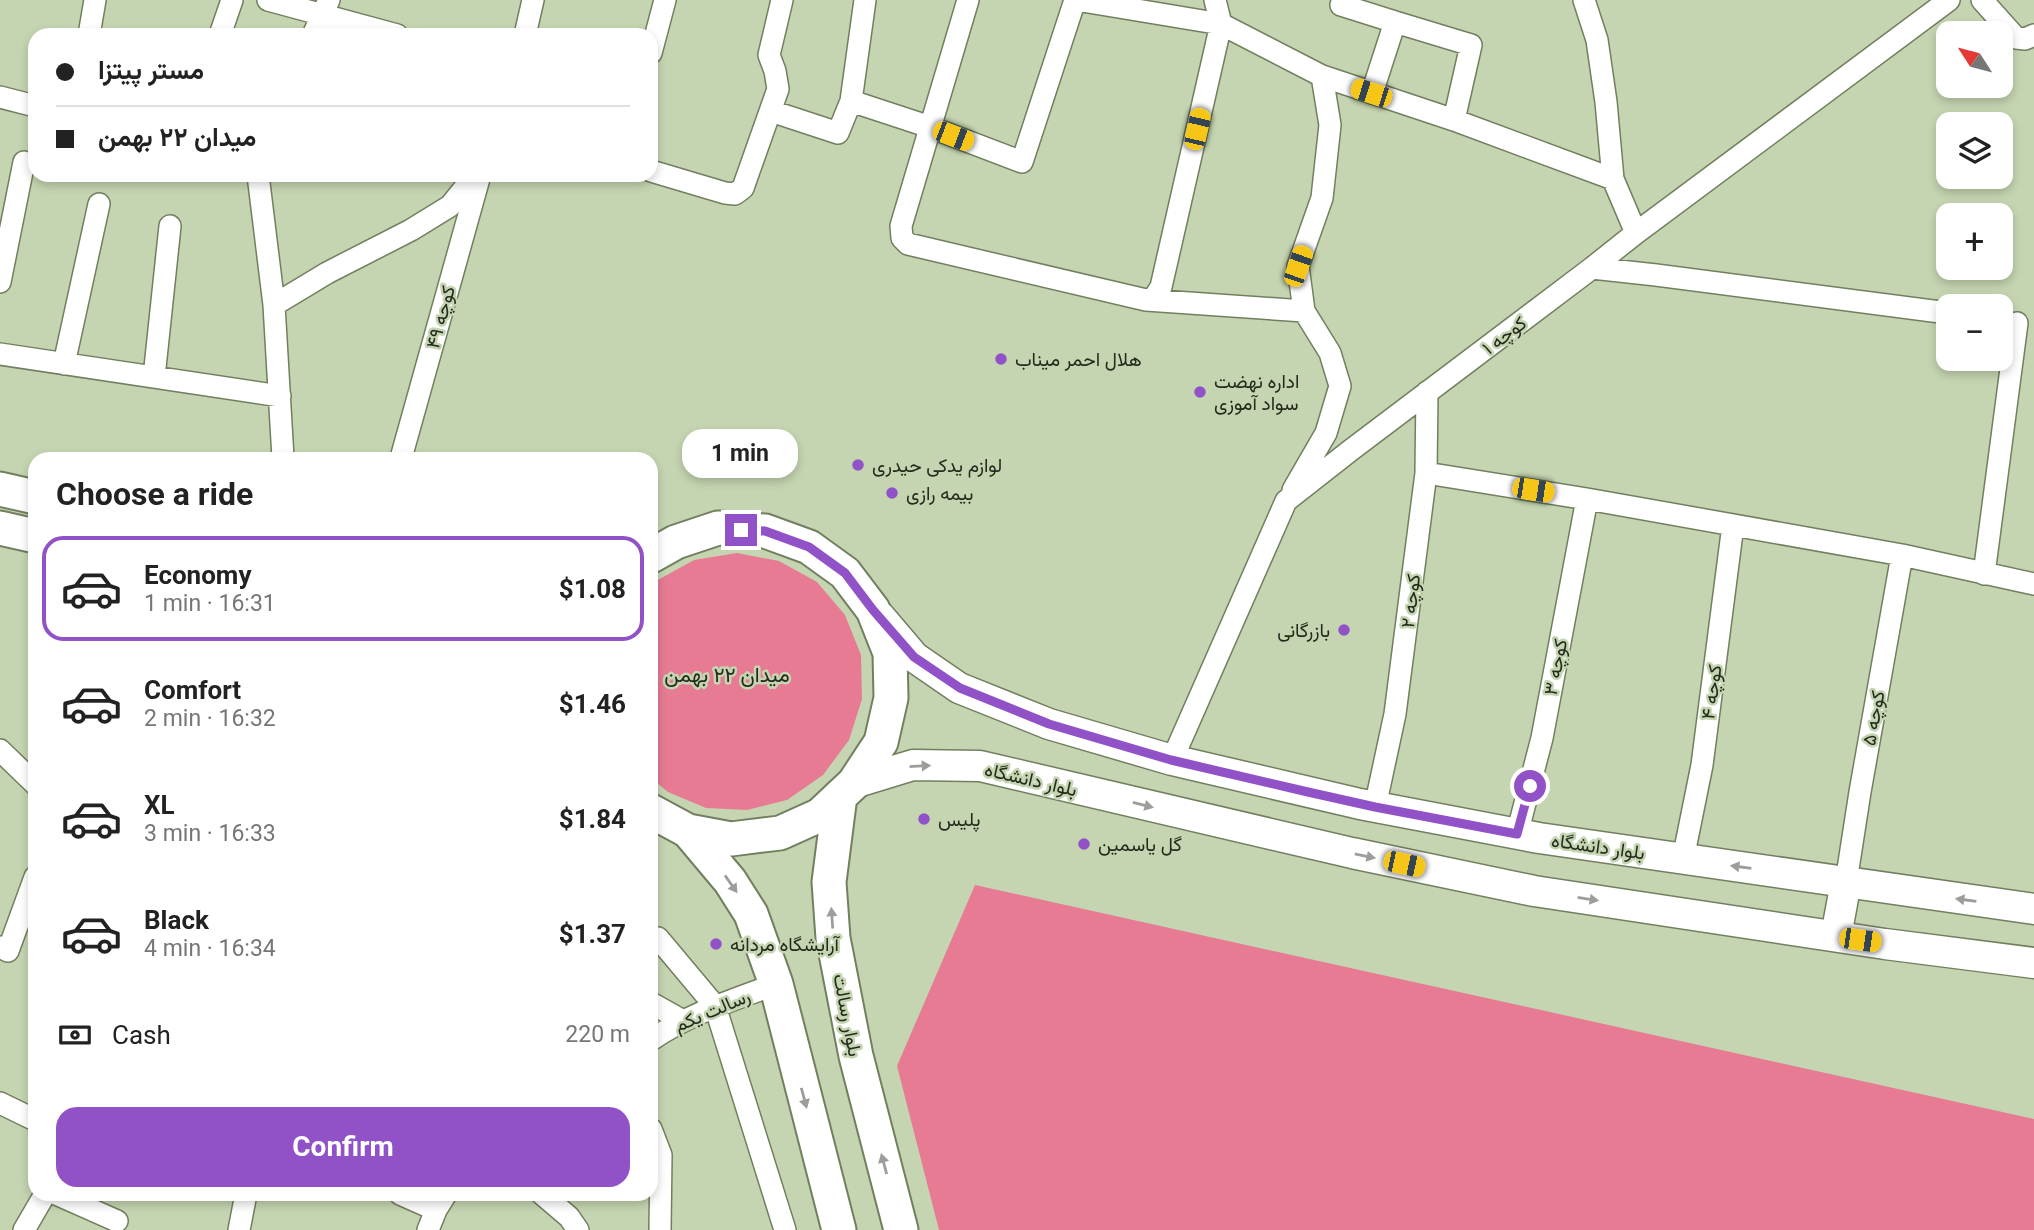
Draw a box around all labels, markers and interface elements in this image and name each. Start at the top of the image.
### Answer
north arrow [1936,21,2012,98]
map controls [1936,21,2013,371]
text: مستر پیتزا [98,55,204,85]
car [1348,77,1395,109]
car [1183,106,1212,152]
button: layers [1936,112,2013,189]
car [930,119,977,153]
text: میدان ۲۲ بهمن [98,122,256,152]
button: + [1936,203,2013,280]
car [1282,243,1315,289]
street label: کوچه ۴۹ [421,283,462,352]
button: − [1936,294,2013,371]
street label: کوچه ۱ [1478,311,1532,361]
place label: هلال احمر میناب [1015,348,1142,371]
marker: هلال احمر میناب [993,351,1009,367]
place label: اداره نهضت سواد آموزی [1214,370,1299,415]
marker: اداره نهضت سواد آموزی [1192,384,1208,400]
callout: 1 min [683,428,799,477]
text: 1 min [711,440,769,467]
place label: لوازم یدکی حیدری [872,454,1002,478]
marker: لوازم یدکی حیدری [850,457,866,473]
text: Choose a ride [56,475,253,513]
car [1511,476,1556,504]
place label: بیمه رازی [906,482,973,505]
marker: بیمه رازی [884,485,900,501]
route end [725,514,757,546]
icon: car [60,557,123,620]
text: Economy [144,560,251,590]
street label: کوچه ۲ [1396,573,1427,630]
text: $1.08 [559,574,626,604]
text: 1 min · 16:31 [144,590,276,617]
place label: بازرگانی [1277,619,1330,642]
marker: بازرگانی [1336,622,1352,638]
street label: کوچه ۳ [1539,637,1574,698]
district label: میدان ۲۲ بهمن [664,663,790,688]
street label: کوچه ۴ [1696,663,1729,721]
icon: car [60,672,123,735]
text: Comfort [144,675,241,705]
text: $1.46 [559,689,626,719]
street label: کوچه ۵ [1857,689,1892,748]
text: 2 min · 16:32 [144,705,276,732]
street label: بلوار دانشگاه [982,758,1079,801]
one-way arrow [909,760,931,771]
route start [1514,770,1546,802]
icon: car [60,787,123,850]
text: XL [144,790,175,820]
one-way arrow [1132,800,1154,811]
text: $1.84 [559,804,626,834]
place label: پلیس [938,808,980,833]
marker: پلیس [916,811,932,827]
text: 3 min · 16:33 [144,820,276,847]
street label: بلوار دانشگاه [1550,829,1646,864]
place label: گل یاسمین [1098,833,1182,856]
marker: گل یاسمین [1076,836,1092,852]
car [1382,849,1427,879]
one-way arrow [1354,850,1376,861]
one-way arrow [1730,861,1752,872]
one-way arrow [724,875,738,893]
one-way arrow [1577,894,1599,905]
one-way arrow [1955,894,1977,905]
icon: car [60,902,123,965]
text: Black [144,905,209,935]
one-way arrow [826,907,837,929]
text: $1.37 [559,919,626,949]
car [1838,927,1883,953]
place label: آرایشگاه مردانه [730,933,841,956]
text: 4 min · 16:34 [144,935,276,962]
marker: آرایشگاه مردانه [708,936,724,952]
street label: بلوار رسالت [828,972,867,1058]
street label: رسالت یکم [671,984,754,1038]
icon: cash [56,1016,94,1054]
text: Cash [112,1020,171,1050]
text: 220 m [565,1021,630,1048]
one-way arrow [799,1087,810,1109]
button: Confirm [56,1107,630,1187]
one-way arrow [878,1153,889,1175]

